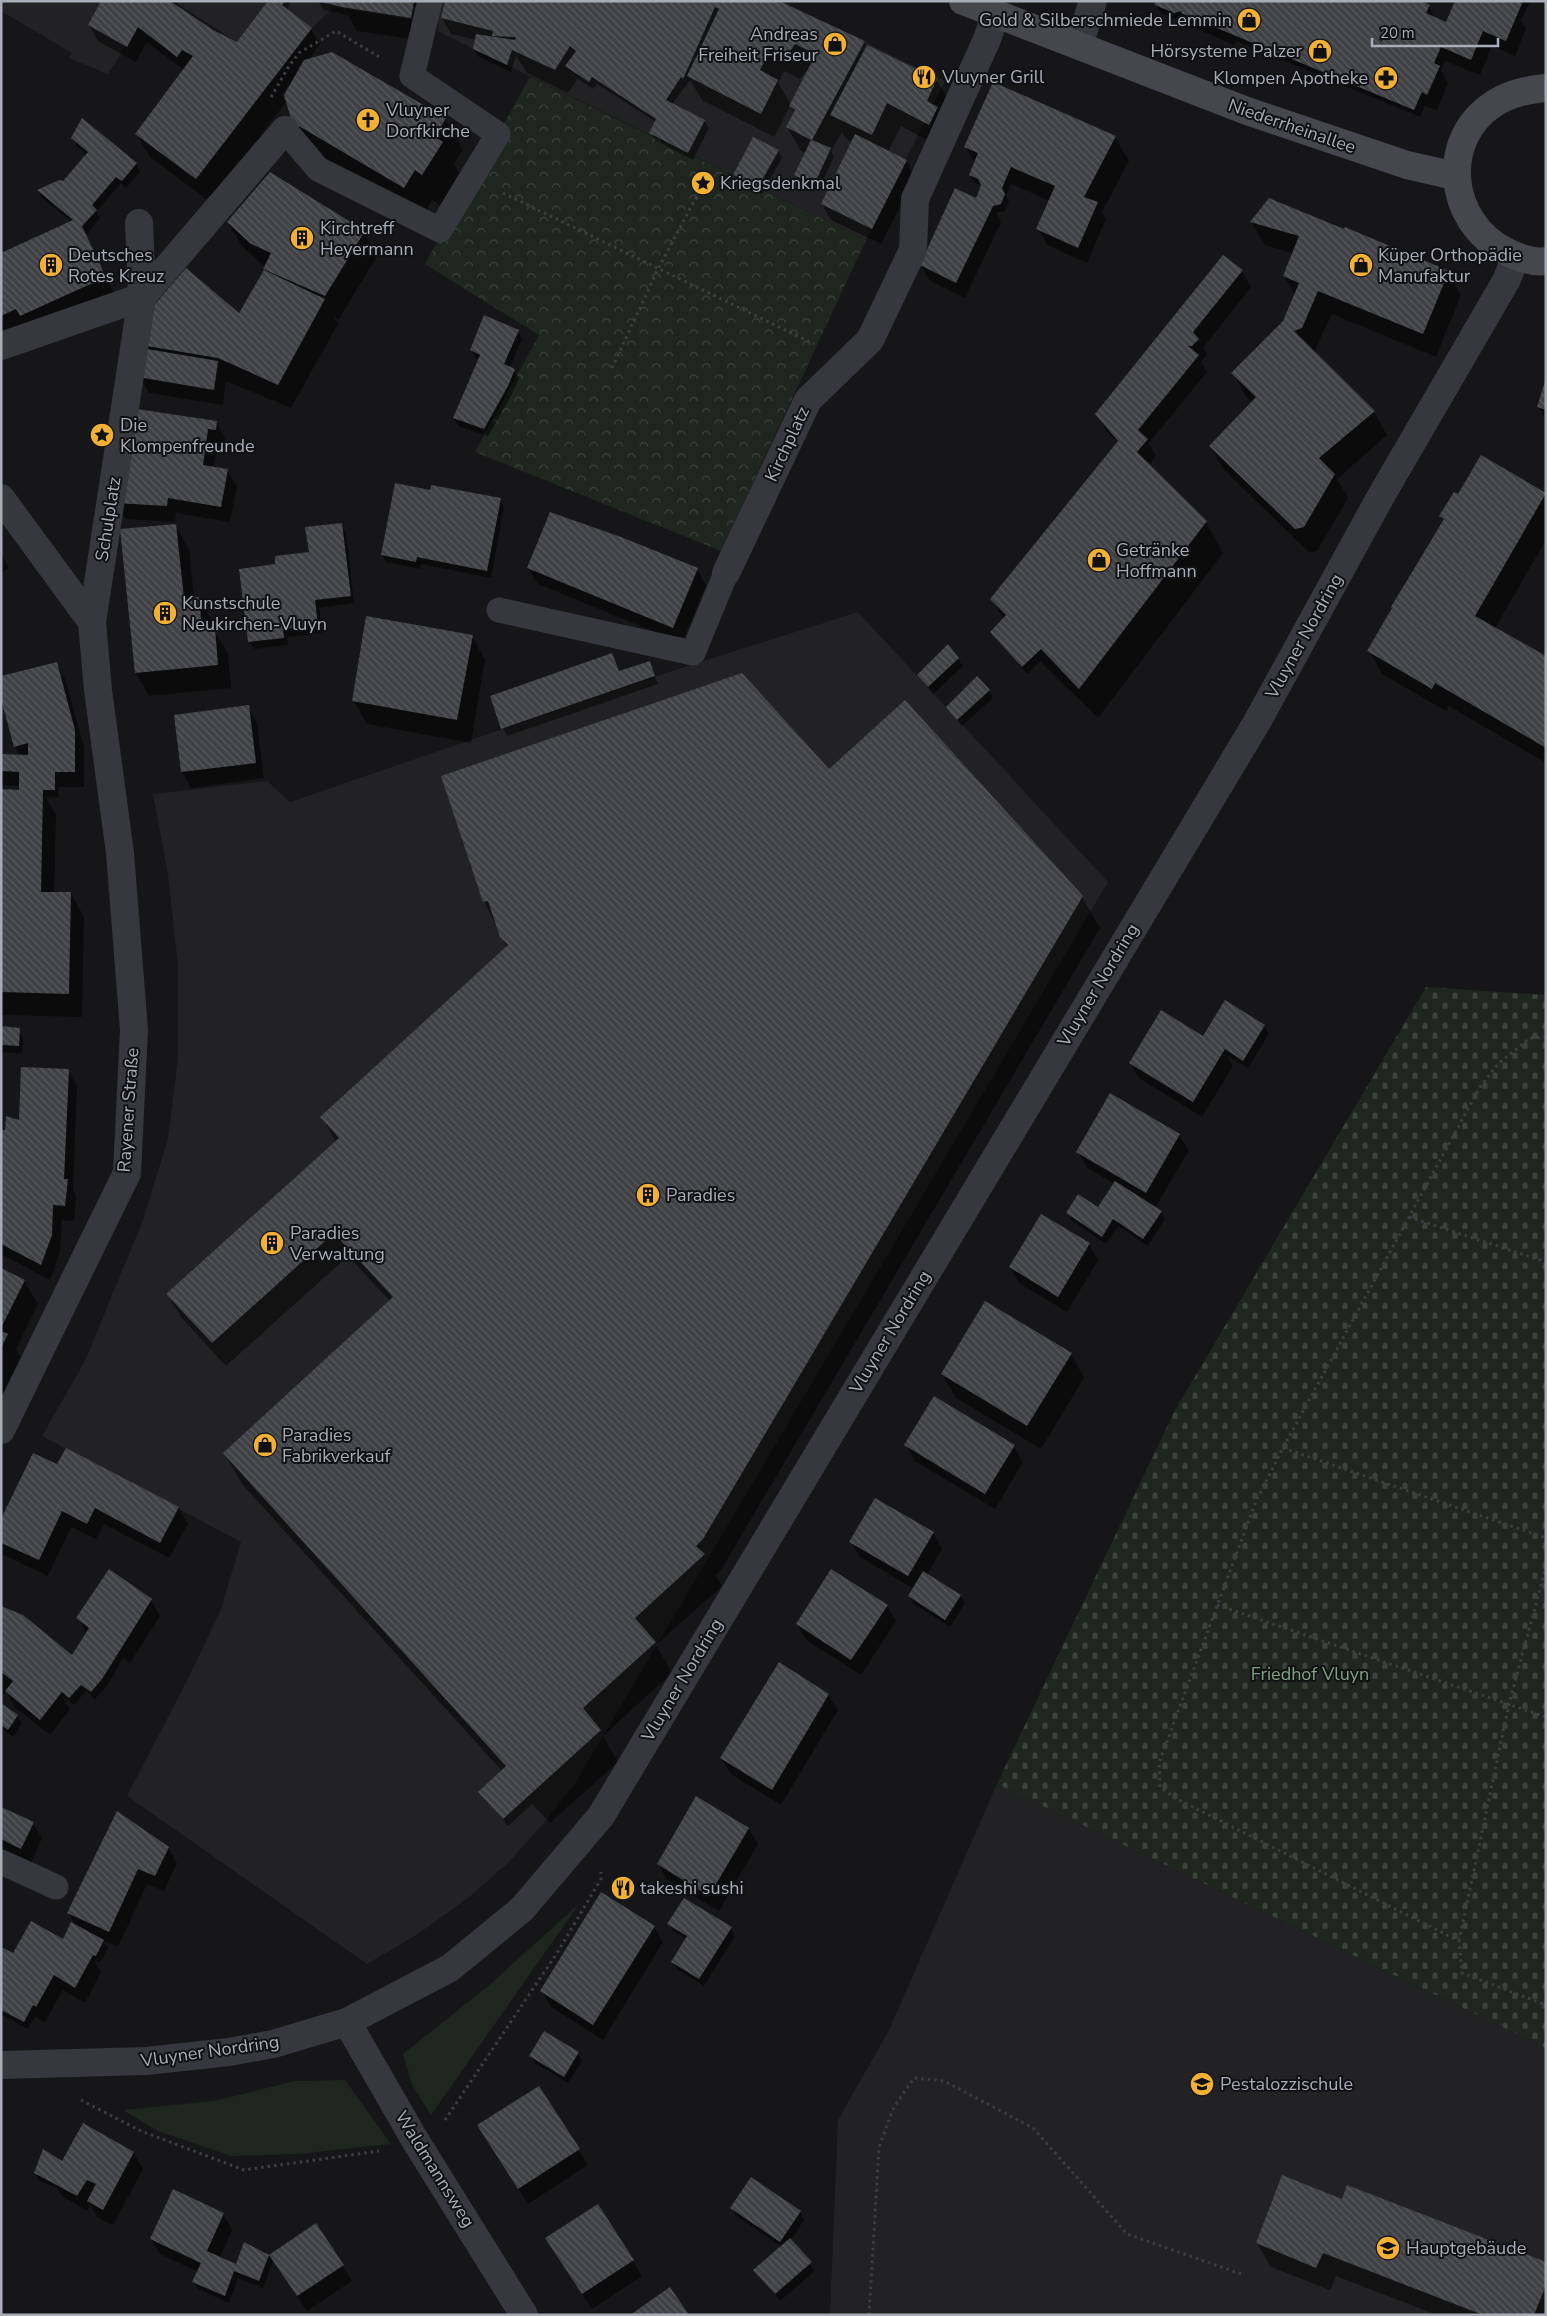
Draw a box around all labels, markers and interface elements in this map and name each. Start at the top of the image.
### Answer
shop icon: Gold & Silberschmiede Lemmin [1236,7,1262,33]
place label: Gold & Silberschmiede Lemmin [979,8,1232,32]
scale bar [1372,15,1498,47]
place label: Andreas Freiheit Friseur [698,22,819,67]
text: 20 m [1380,23,1415,43]
shop icon: Andreas Freiheit Friseur [822,31,848,57]
shop icon: Hörsysteme Palzer [1307,38,1333,64]
place label: Hörsysteme Palzer [1150,39,1303,63]
restaurant icon: Vluyner Grill [911,64,937,90]
place label: Vluyner Grill [941,65,1045,89]
pharmacy icon: Klompen Apotheke [1373,65,1399,91]
place label: Klompen Apotheke [1213,66,1368,90]
street label: Niederrheinallee [1225,93,1359,159]
place label: Vluyner Dorfkirche [385,98,470,143]
church icon: Vluyner Dorfkirche [355,107,381,133]
place icon: Kriegsdenkmal [690,170,716,196]
place label: Kriegsdenkmal [720,171,841,195]
place label: Kirchtreff Heyermann [320,216,414,261]
building icon: Kirchtreff Heyermann [289,225,315,251]
place label: Deutsches Rotes Kreuz [68,243,164,288]
place label: Küper Orthopädie Manufaktur [1378,243,1522,288]
building icon: Deutsches Rotes Kreuz [38,252,64,278]
shop icon: Küper Orthopädie Manufaktur [1348,252,1374,278]
street label: Kirchplatz [759,403,815,485]
place label: Die Klompenfreunde [120,413,255,458]
place icon: Die Klompenfreunde [89,422,115,448]
street label: Schulplatz [89,475,127,563]
place label: Getränke Hoffmann [1116,538,1197,583]
shop icon: Getränke Hoffmann [1086,547,1112,573]
street label: Vluyner Nordring [1259,569,1348,704]
place label: Kunstschule Neukirchen-Vluyn [182,591,327,636]
building icon: Kunstschule Neukirchen-Vluyn [152,600,178,626]
street label: Vluyner Nordring [1051,919,1144,1052]
street label: Rayener Straße [112,1047,144,1173]
building icon: Paradies [635,1182,661,1208]
place label: Paradies [666,1183,735,1207]
place label: Paradies Verwaltung [289,1221,385,1266]
building icon: Paradies Verwaltung [259,1230,285,1256]
street label: Vluyner Nordring [843,1266,936,1399]
place label: Paradies Fabrikverkauf [282,1423,392,1468]
shop icon: Paradies Fabrikverkauf [252,1432,278,1458]
street label: Vluyner Nordring [635,1614,728,1747]
park label: Friedhof Vluyn [1251,1662,1369,1686]
restaurant icon: takeshi sushi [610,1875,636,1901]
place label: takeshi sushi [640,1876,744,1900]
street label: Vluyner Nordring [138,2029,281,2073]
school or university icon: Pestalozzischule [1189,2071,1215,2097]
place label: Pestalozzischule [1220,2072,1353,2096]
street label: Waldmannsweg [390,2106,480,2232]
school or university icon: Hauptgebäude [1375,2235,1401,2261]
place label: Hauptgebäude [1406,2236,1526,2260]

